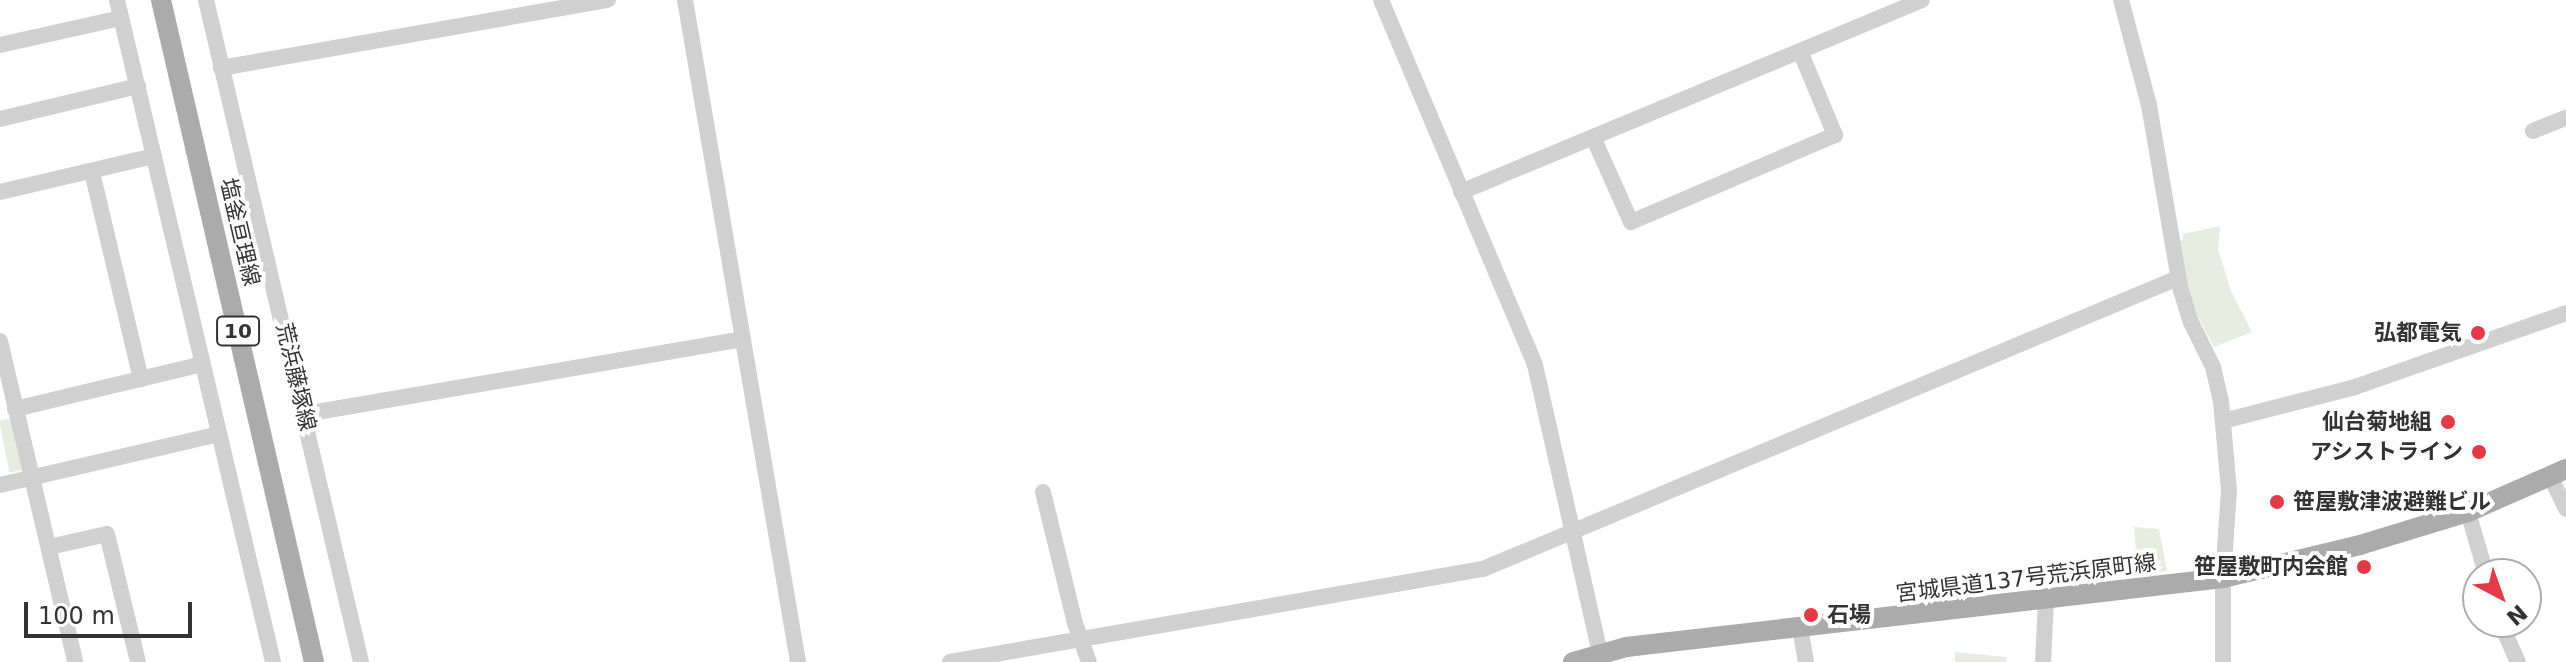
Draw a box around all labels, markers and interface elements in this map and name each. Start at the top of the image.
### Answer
street label: 塩釜亘理線 [215,175,265,289]
road number: 10 [216,315,260,347]
street label: 荒浜藤塚線 [271,320,321,434]
place label: 弘都電気 [2374,320,2462,346]
marker: 弘都電気 [2469,324,2487,342]
place label: 仙台菊地組 [2322,409,2432,435]
marker: 仙台菊地組 [2439,413,2457,431]
place label: アシストライン [2309,439,2463,465]
marker: アシストライン [2470,443,2488,461]
place label: 笹屋敷津波避難ビル [2293,489,2491,515]
marker: 笹屋敷津波避難ビル [2268,493,2286,511]
street label: 宮城県道137号荒浜原町線 [1894,549,2158,607]
place label: 笹屋敷町内会館 [2194,554,2348,580]
marker: 笹屋敷町内会館 [2355,558,2373,576]
north arrow [2462,558,2542,638]
scale bar [28,586,196,636]
text: N [2502,599,2532,630]
text: 100 m [38,602,115,630]
place label: 石場 [1827,602,1871,628]
marker: 石場 [1802,606,1820,624]

